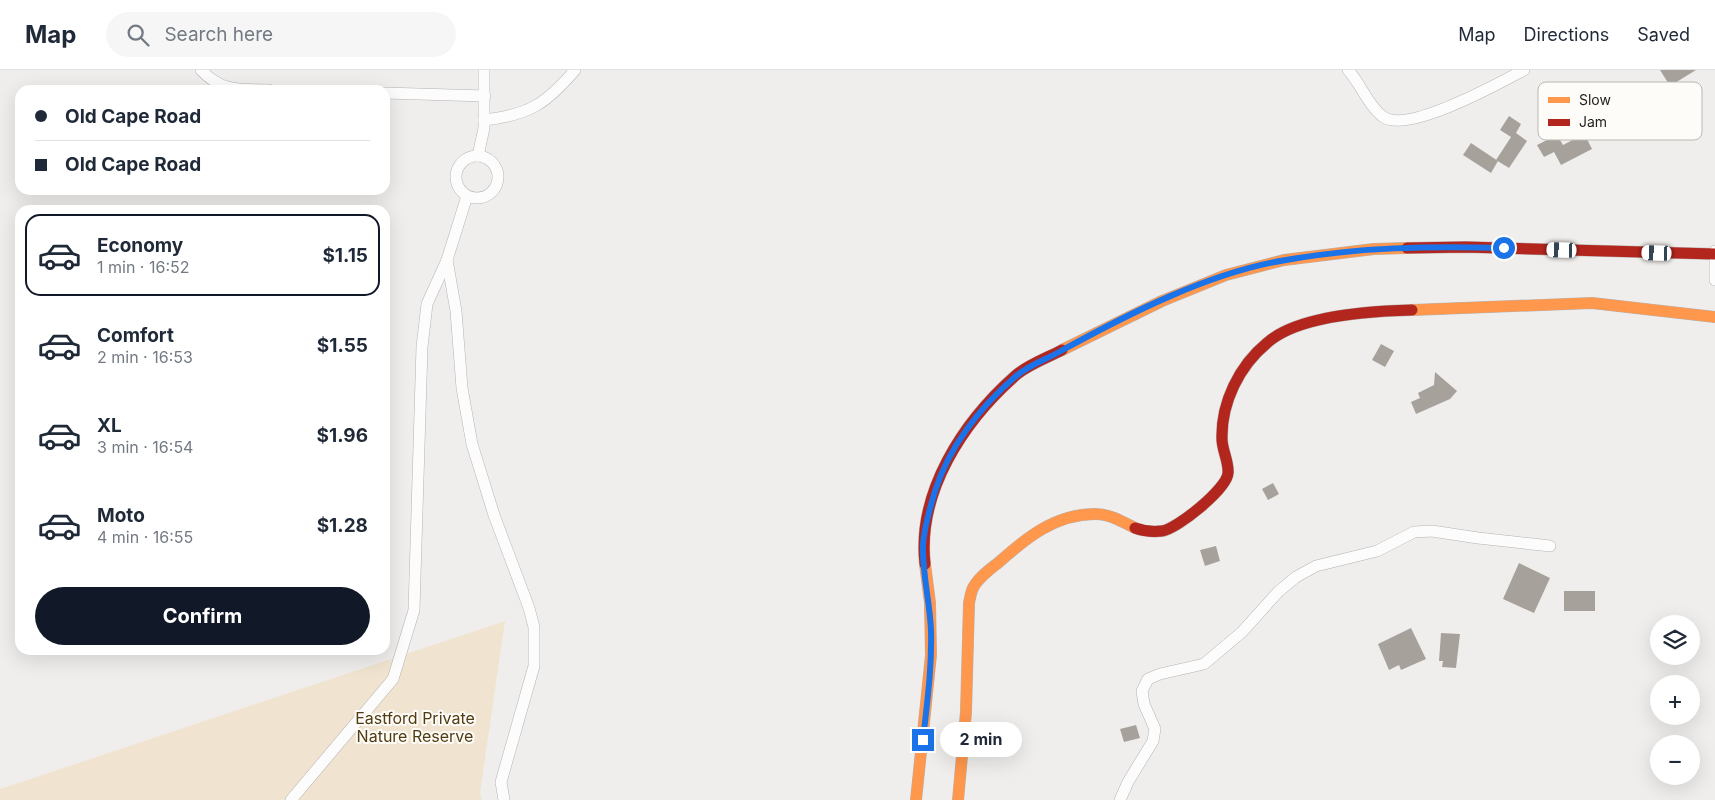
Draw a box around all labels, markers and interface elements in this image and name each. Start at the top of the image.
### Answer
search box [106,12,456,57]
text: Map [25,20,76,49]
icon: search [124,21,152,49]
text: Search here [164,23,273,46]
text: Map [1458,24,1496,45]
text: Directions [1524,24,1609,45]
text: Saved [1637,24,1690,45]
legend [1538,82,1702,140]
text: Slow [1579,91,1611,108]
text: Old Cape Road [65,105,201,128]
text: Jam [1579,113,1607,130]
text: Old Cape Road [65,153,201,176]
icon: car [37,233,82,278]
text: Economy [97,234,183,257]
route start [1493,237,1515,259]
car [1546,242,1577,258]
text: $1.15 [322,244,368,267]
car [1641,245,1672,261]
text: 1 min · 16:52 [97,257,189,277]
icon: car [37,323,82,368]
text: Comfort [97,324,174,347]
text: $1.55 [317,334,368,357]
text: 2 min · 16:53 [97,347,193,367]
icon: car [37,413,82,458]
text: XL [97,414,122,437]
text: $1.96 [317,424,368,447]
text: 3 min · 16:54 [97,437,193,457]
icon: car [37,503,82,548]
text: Moto [97,504,145,527]
text: $1.28 [317,514,368,537]
text: 4 min · 16:55 [97,527,193,547]
button: Confirm [35,587,370,645]
map controls [1650,615,1700,785]
button: layers [1650,615,1700,665]
button: + [1650,675,1700,725]
park label: Eastford Private Nature Reserve [355,708,475,746]
callout: 2 min [940,722,1023,758]
route end [912,729,934,751]
text: 2 min [960,729,1002,749]
button: − [1650,735,1700,785]

